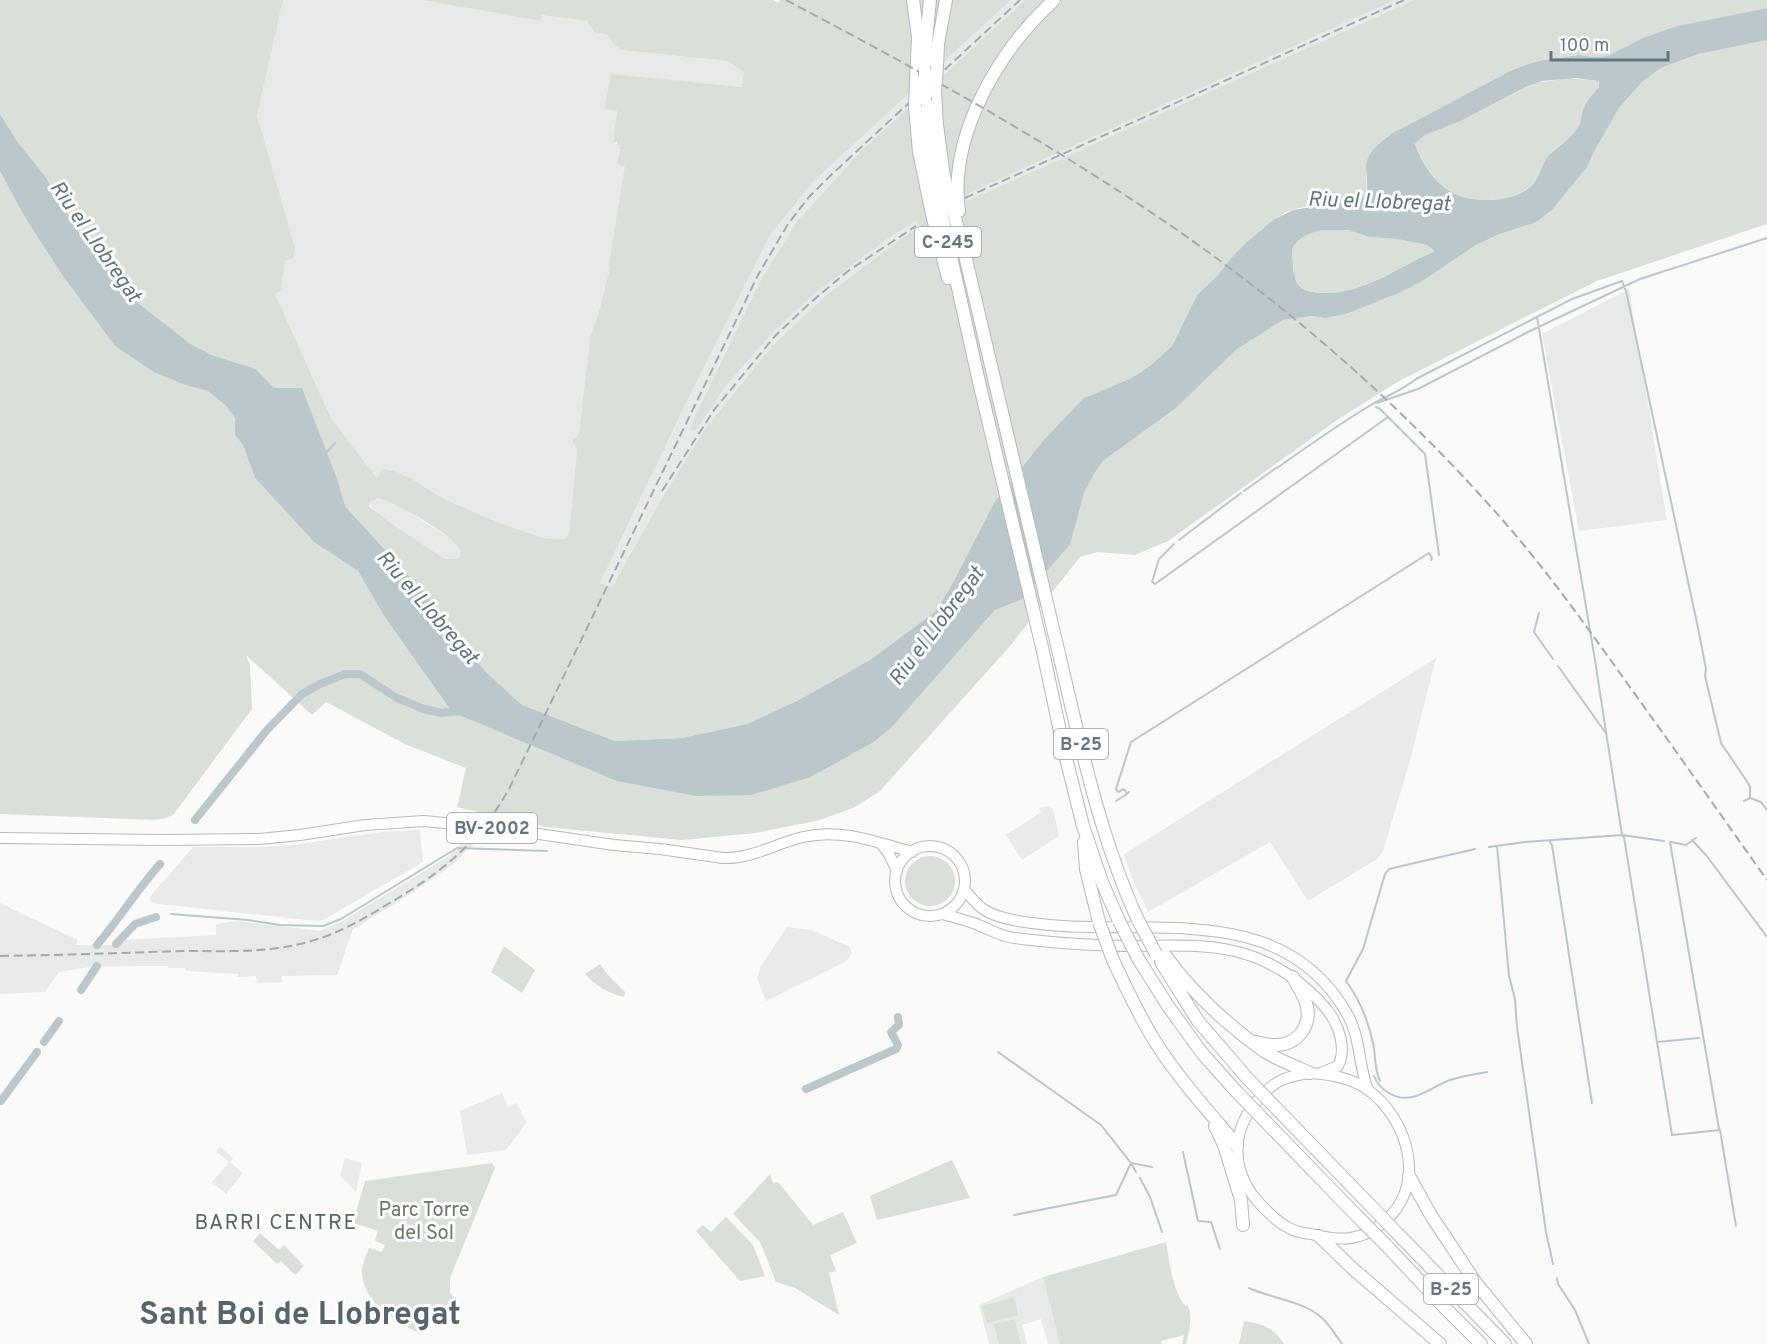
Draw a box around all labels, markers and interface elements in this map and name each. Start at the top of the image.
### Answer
scale bar [1551,24,1668,62]
text: 100 m [1560,35,1609,58]
water label: Riu el Llobregat [43,176,148,309]
water label: Riu el Llobregat [1307,187,1452,219]
road number: C-245 [915,227,981,257]
water label: Riu el Llobregat [370,545,485,672]
water label: Riu el Llobregat [884,561,992,692]
road number: B-25 [1054,729,1108,759]
road number: BV-2002 [447,813,537,843]
park label: Parc Torre del Sol [379,1198,469,1247]
district label: BARRI CENTRE [194,1210,358,1237]
road number: B-25 [1424,1274,1478,1304]
district label: Sant Boi de Llobregat [139,1296,461,1336]

